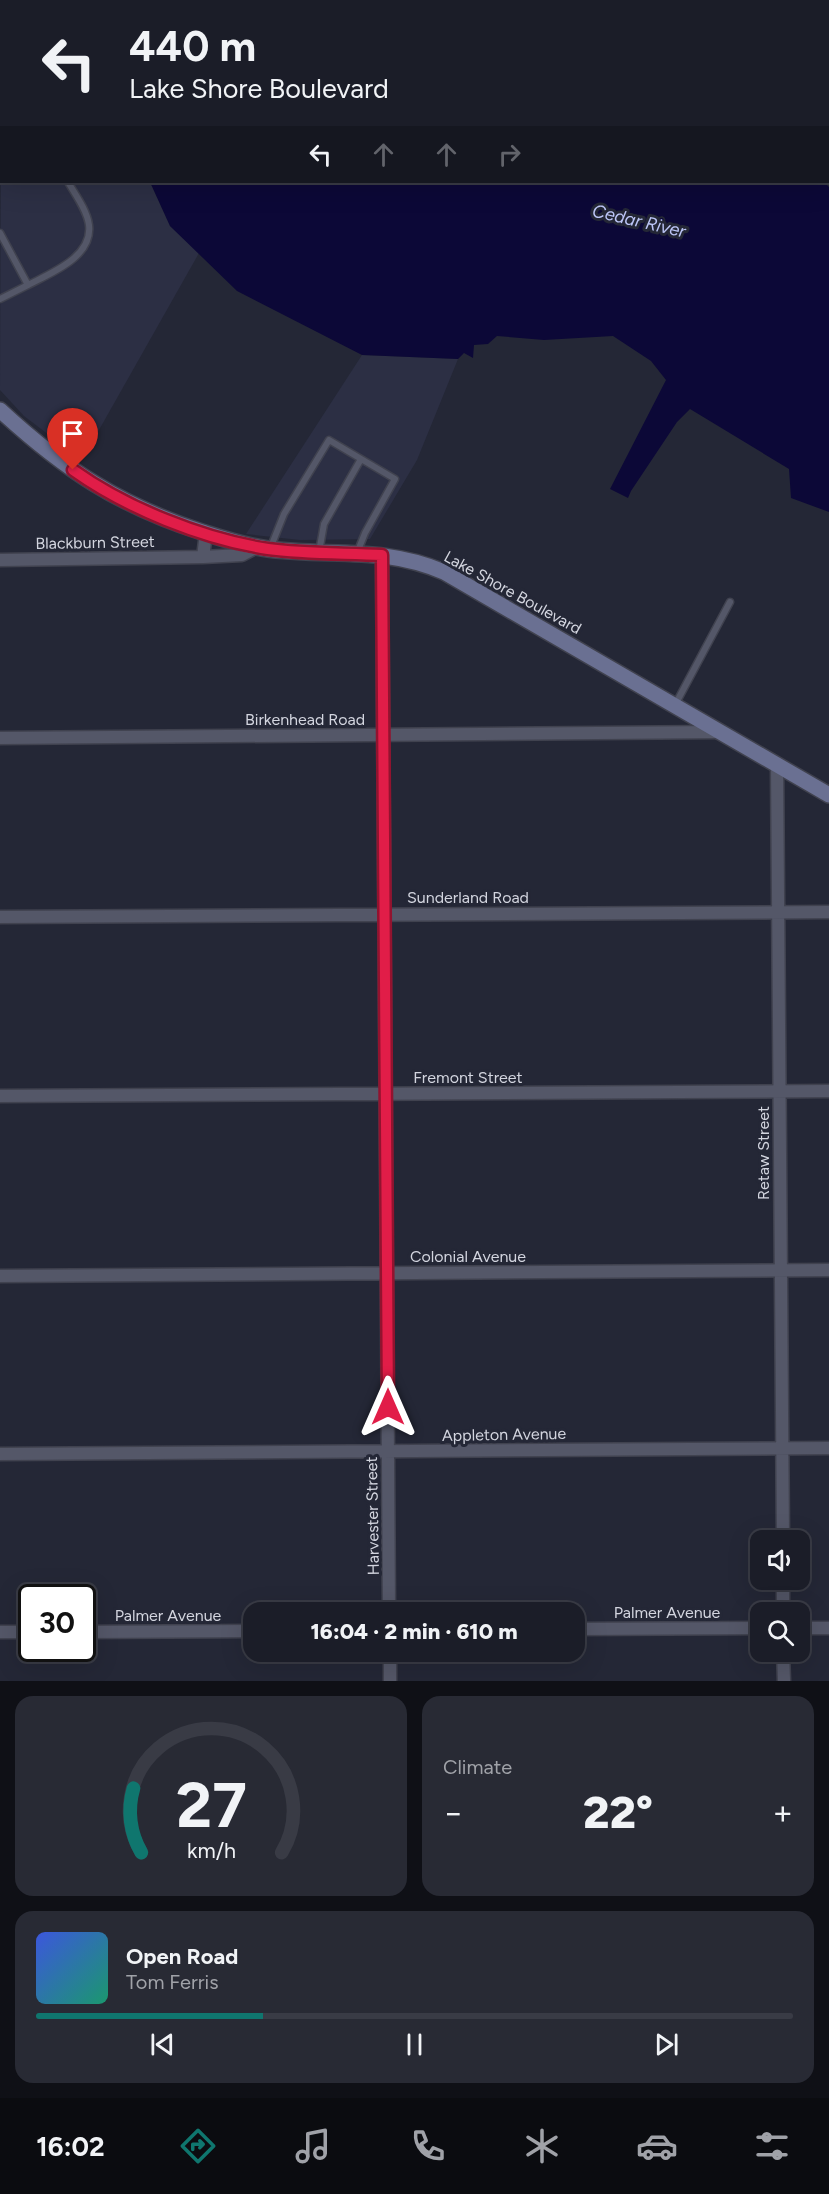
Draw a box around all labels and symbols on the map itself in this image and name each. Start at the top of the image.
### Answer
water label: Cedar River [590,200,689,243]
pin [47,408,98,470]
street label: Blackburn Street [35,532,155,553]
street label: Lake Shore Boulevard [441,547,585,638]
street label: Birkenhead Road [245,710,365,729]
street label: Sunderland Road [407,888,529,907]
street label: Fremont Street [413,1068,523,1087]
street label: Retaw Street [754,1106,773,1200]
street label: Colonial Avenue [410,1247,526,1266]
position arrow [356,1375,420,1439]
street label: Appleton Avenue [442,1424,567,1445]
street label: Harvester Street [362,1456,383,1576]
speed limit sign: 30 [18,1584,96,1662]
street label: Palmer Avenue [614,1603,721,1622]
street label: Palmer Avenue [115,1606,222,1625]

